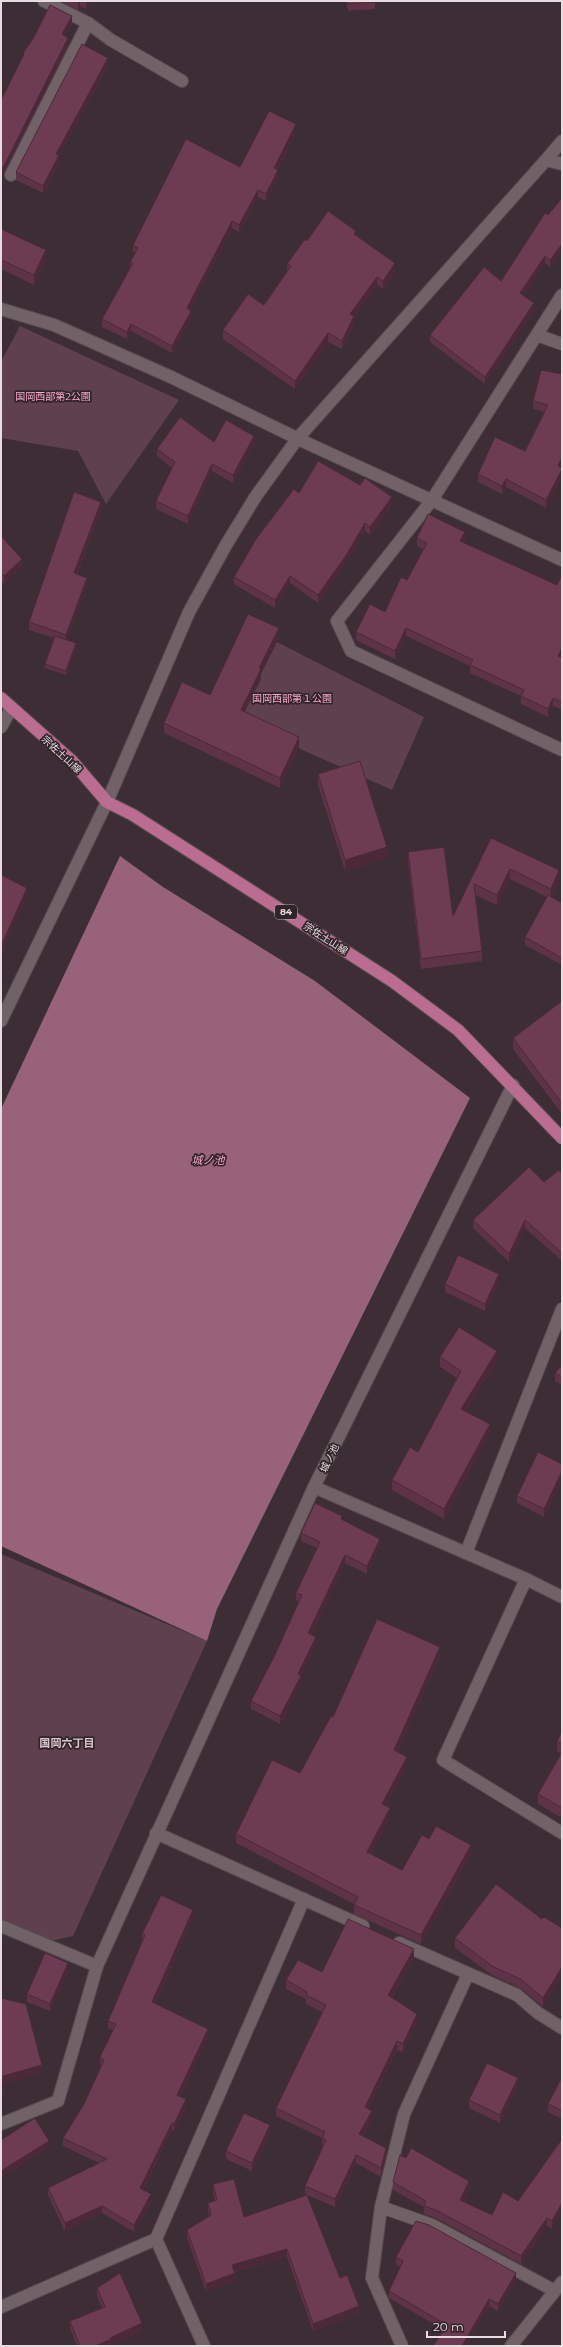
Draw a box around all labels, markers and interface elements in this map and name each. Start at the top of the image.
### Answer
park label: 国岡西部第2公園 [15,390,91,403]
park label: 国岡西部第１公園 [252,692,332,705]
street label: 宗佐土山線 [39,733,84,776]
road number: 84 [275,905,297,919]
street label: 宗佐土山線 [301,919,350,957]
water label: 城ノ池 [192,1153,225,1167]
street label: 城ノ池 [317,1442,342,1475]
district label: 国岡六丁目 [40,1736,95,1750]
scale bar [427,2313,505,2339]
text: 20 m [433,2319,464,2334]

